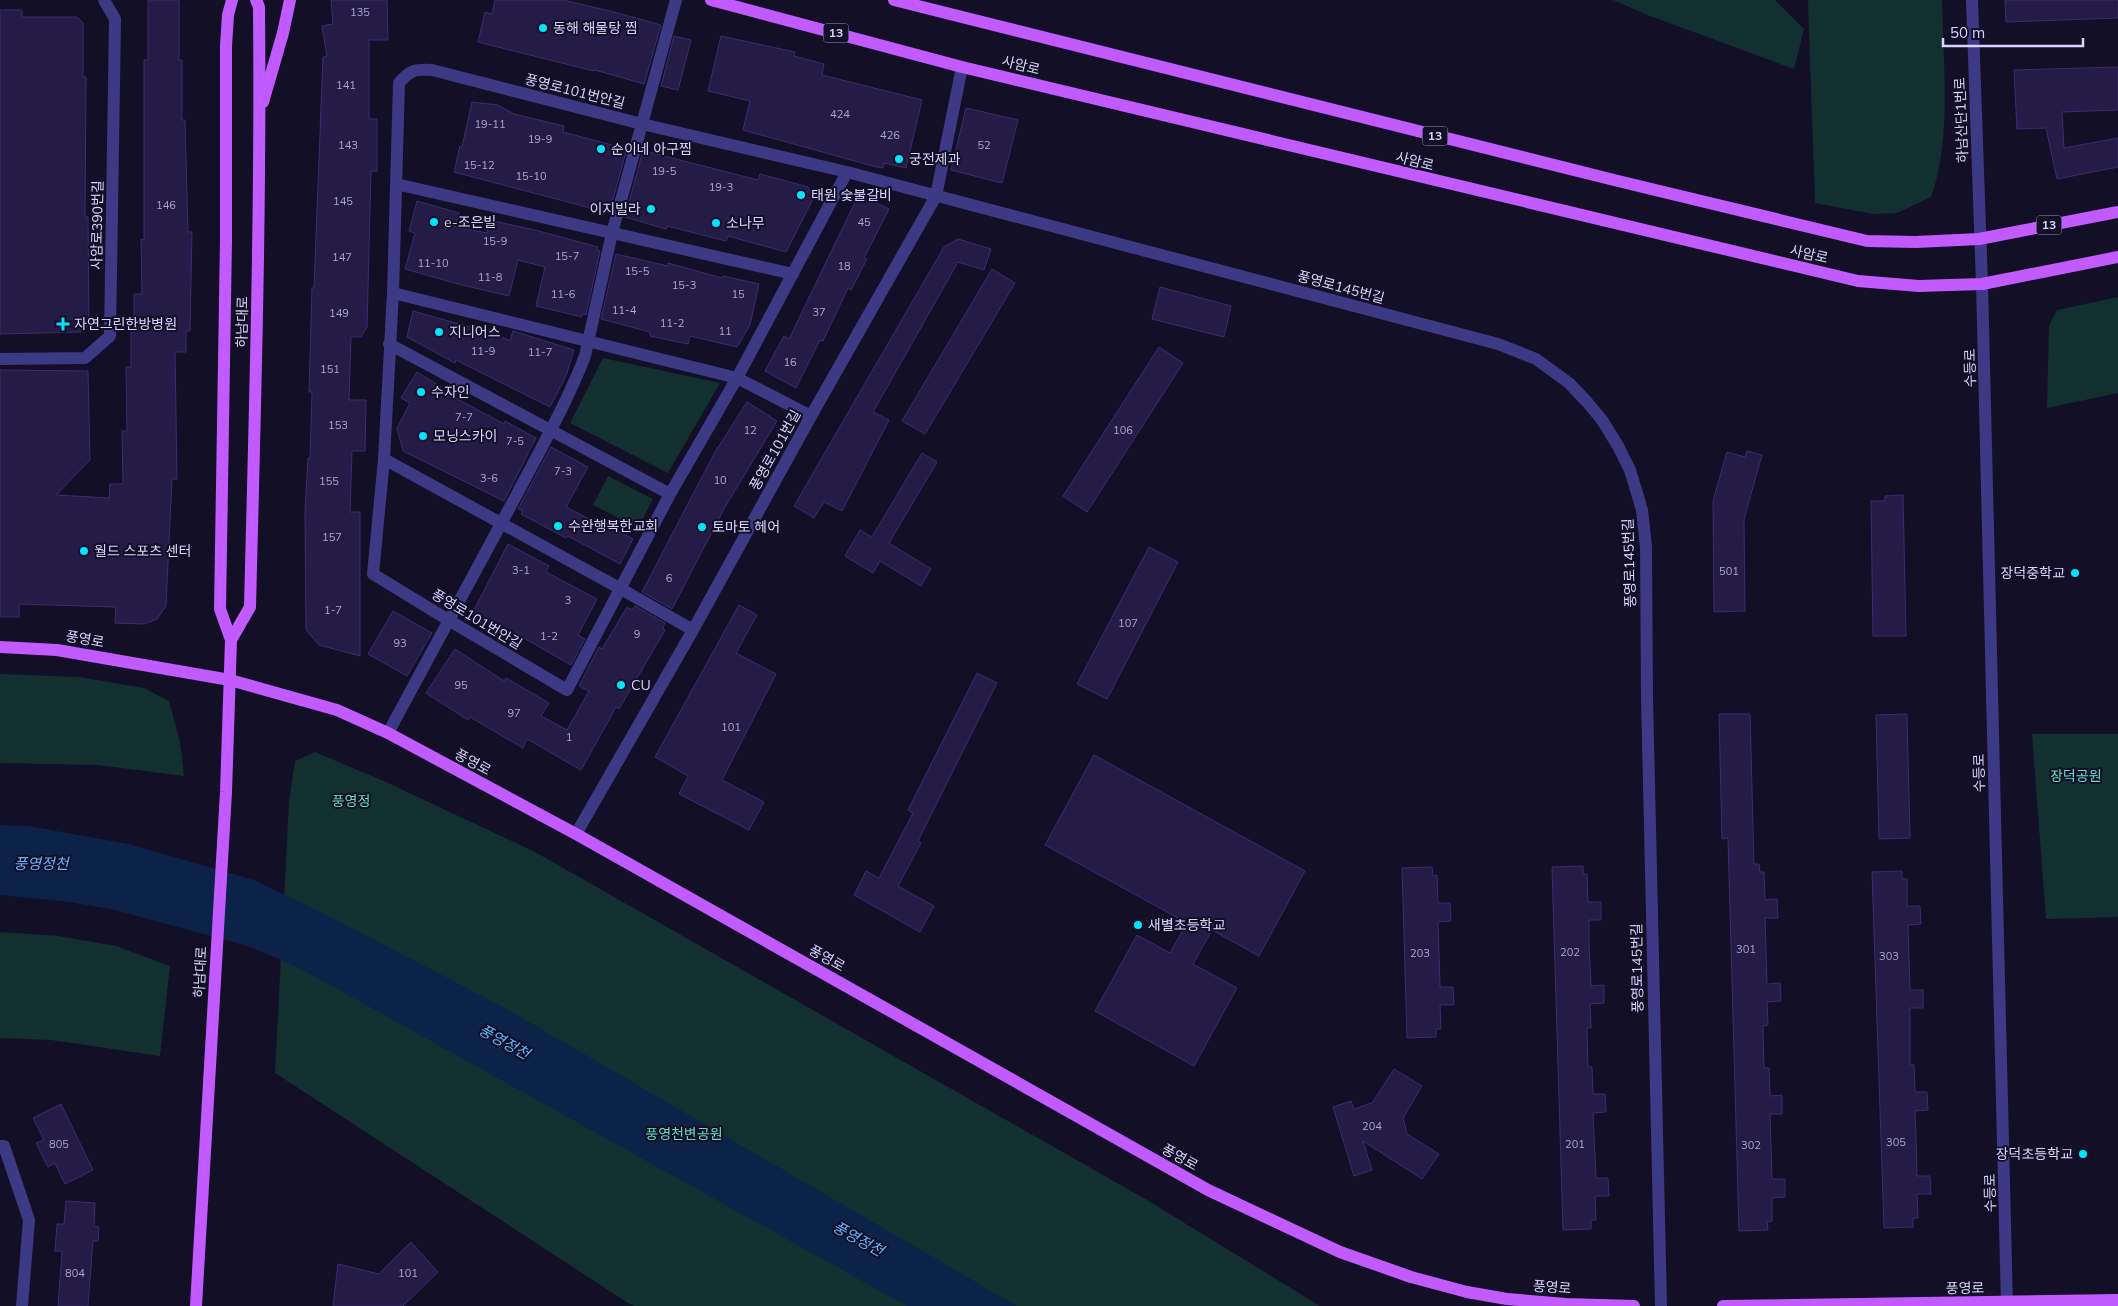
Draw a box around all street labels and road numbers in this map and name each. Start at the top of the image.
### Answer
road number: 13 [824,23,848,42]
street label: 사암로 [1000,52,1042,78]
street label: 풍영로101번안길 [523,70,627,112]
street label: 하남산단1번로 [1951,77,1971,163]
road number: 13 [1422,126,1448,146]
street label: 사암로 [1394,148,1436,174]
street label: 사암로390번길 [87,180,107,270]
road number: 13 [2036,216,2062,234]
street label: 사암로 [1788,241,1830,267]
street label: 풍영로145번길 [1295,267,1387,307]
street label: 하남대로 [233,296,251,348]
street label: 수등로 [1961,348,1979,387]
street label: 풍영로101번길 [745,406,805,494]
street label: 풍영로145번길 [1618,518,1640,608]
street label: 풍영로101번안길 [428,585,526,653]
street label: 풍영로 [64,627,106,651]
street label: 풍영로 [452,745,494,779]
street label: 수등로 [1970,753,1988,792]
street label: 풍영로145번길 [1627,923,1647,1013]
street label: 풍영로 [806,941,848,975]
street label: 하남대로 [190,946,210,998]
street label: 풍영로 [1159,1140,1201,1174]
street label: 수등로 [1981,1173,1999,1212]
street label: 풍영로 [1532,1277,1572,1297]
street label: 풍영로 [1946,1279,1985,1297]

